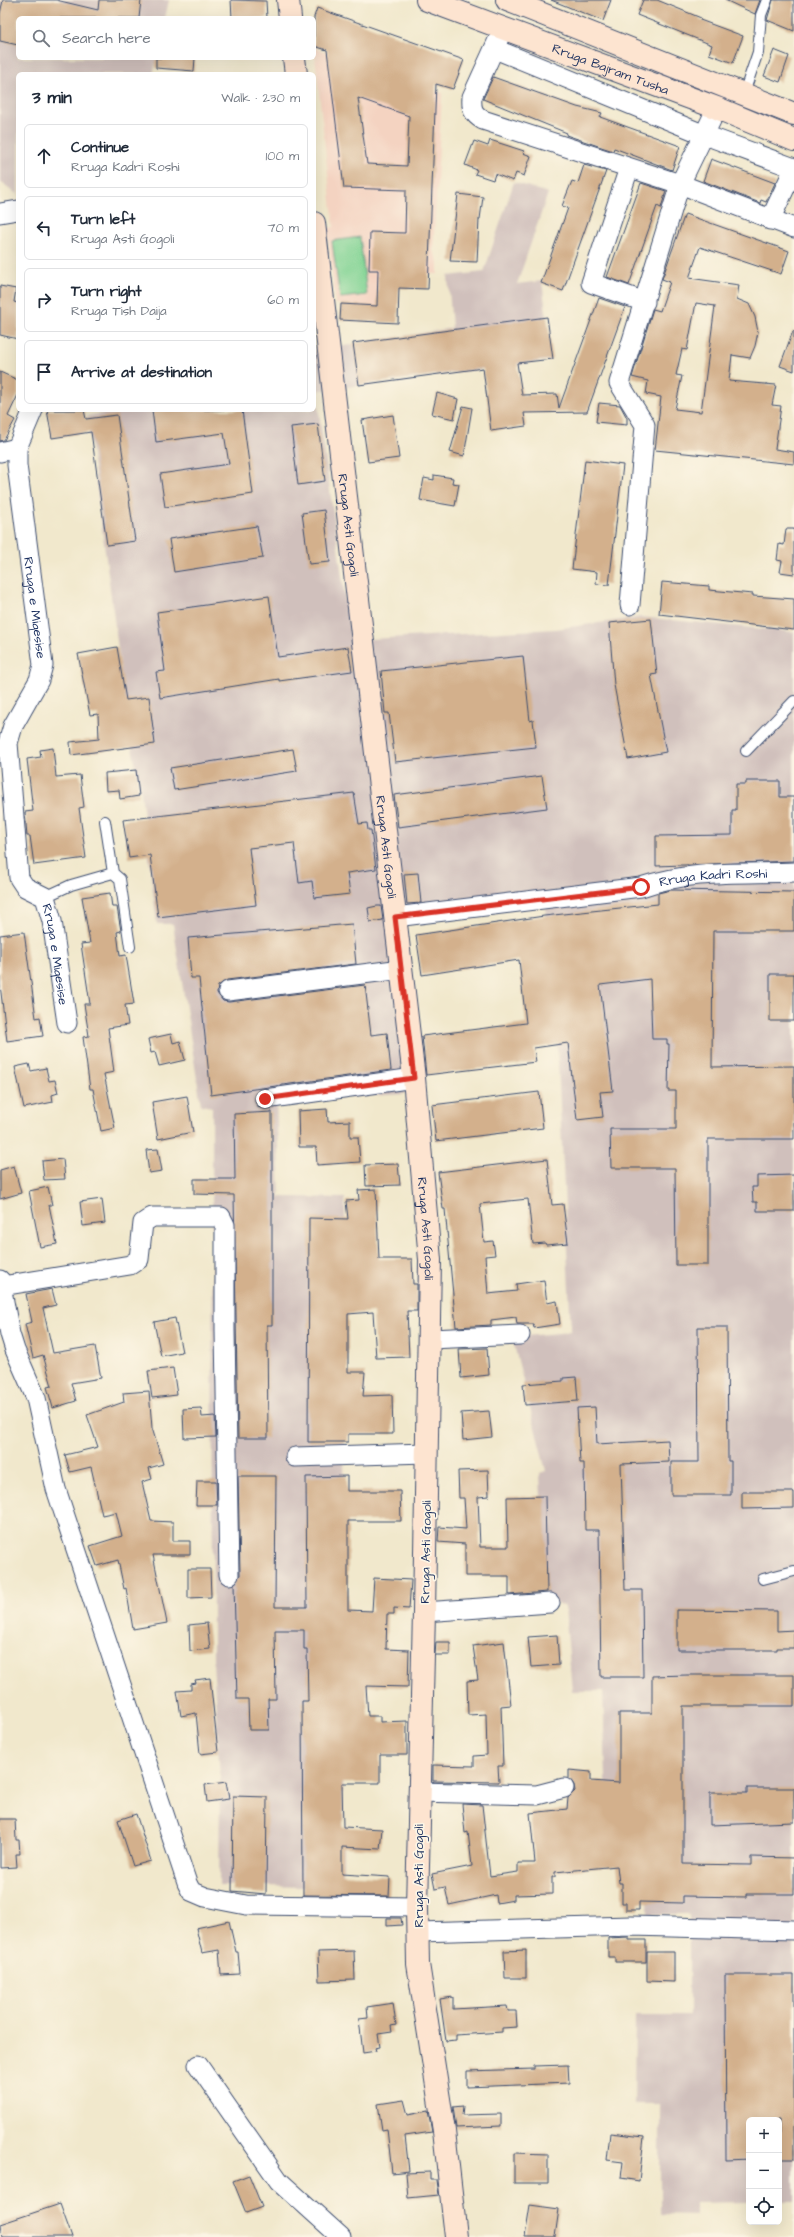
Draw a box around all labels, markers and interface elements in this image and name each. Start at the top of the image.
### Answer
search box [16,16,316,60]
icon: search [30,27,52,49]
text: Search here [62,28,151,49]
street label: Rruga Bajram Tusha [549,39,672,99]
text: 3 min [32,86,72,110]
text: Walk · 230 m [221,89,300,107]
text: Continue [71,137,129,158]
icon: ahead [33,145,55,167]
text: 100 m [266,147,299,165]
text: Rruga Kadri Roshi [71,158,180,176]
text: Turn left [71,209,135,230]
icon: left [33,217,55,239]
text: 70 m [267,219,299,237]
text: Rruga Asti Gogoli [71,230,174,248]
text: Turn right [71,281,142,302]
icon: right [33,289,55,311]
text: 60 m [267,291,299,309]
text: Rruga Tish Daija [71,302,167,320]
icon: arrive [33,361,55,383]
text: Arrive at destination [71,362,212,383]
street label: Rruga Asti Gogoli [333,473,363,577]
street label: Rruga e Miqesise [19,556,50,660]
street label: Rruga Asti Gogoli [371,795,401,899]
street label: Rruga Kadri Roshi [657,865,767,891]
route start [632,878,650,896]
street label: Rruga e Miqesise [37,902,72,1006]
route end [256,1090,274,1108]
street label: Rruga Asti Gogoli [413,1176,438,1280]
street label: Rruga Asti Gogoli [416,1500,437,1604]
street label: Rruga Asti Gogoli [410,1824,429,1928]
map controls [746,2117,782,2225]
button: + [746,2117,782,2153]
button: − [746,2153,782,2189]
button: locate [746,2189,782,2225]

